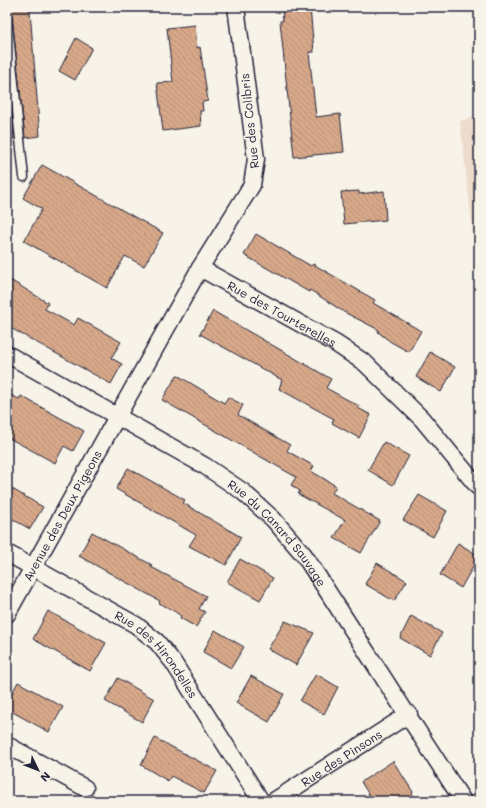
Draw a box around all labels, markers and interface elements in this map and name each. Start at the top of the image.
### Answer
street label: Rue des Colibris [236,72,262,169]
street label: Rue des Tourterelles [225,277,339,350]
street label: Avenue des Deux Pigeons [19,447,105,584]
street label: Rue du Canard Sauvage [225,476,330,589]
street label: Rue des Hirondelles [112,607,202,701]
street label: Rue des Pinsons [298,726,385,790]
north arrow [18,750,58,790]
text: N [37,769,54,785]

